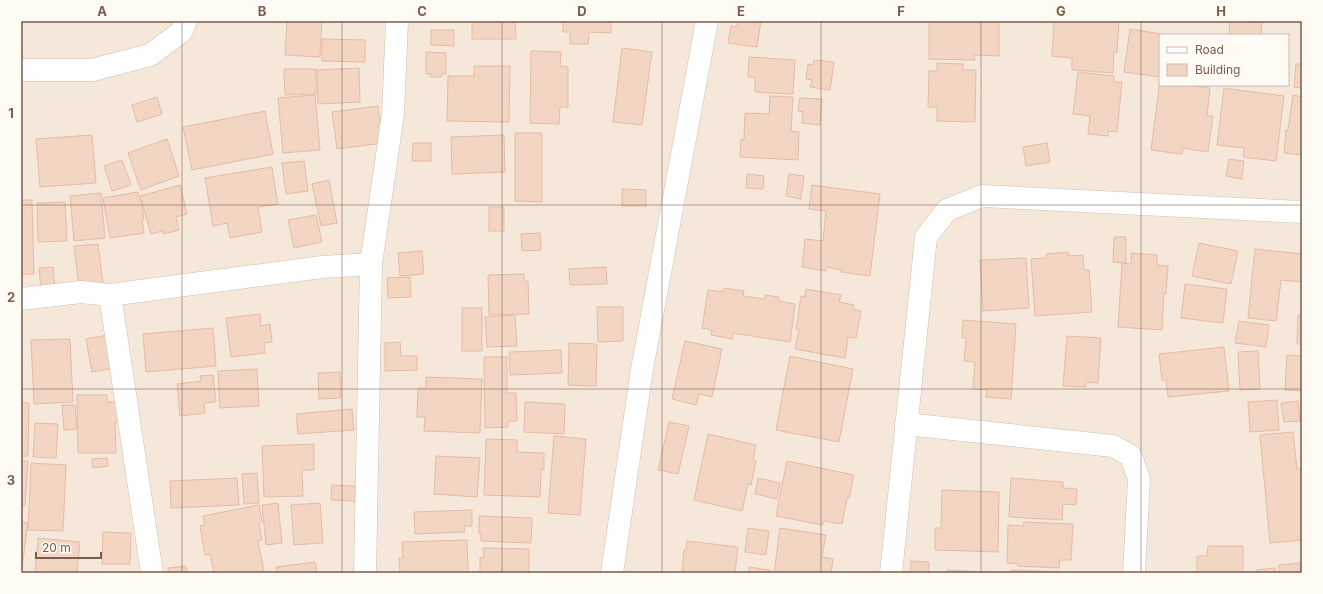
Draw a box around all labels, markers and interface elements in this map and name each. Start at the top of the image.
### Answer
text: A [97,3,107,19]
text: B [258,3,267,19]
text: C [417,3,427,19]
text: D [577,3,587,19]
text: E [737,3,745,19]
text: F [897,3,905,19]
text: G [1056,3,1066,19]
text: H [1216,3,1226,19]
legend [1159,34,1289,86]
text: Road [1195,42,1224,57]
text: Building [1195,62,1240,77]
text: 1 [8,105,14,121]
text: 2 [7,289,15,305]
text: 3 [7,472,15,488]
scale bar [36,534,101,560]
text: 20 m [42,540,71,555]

